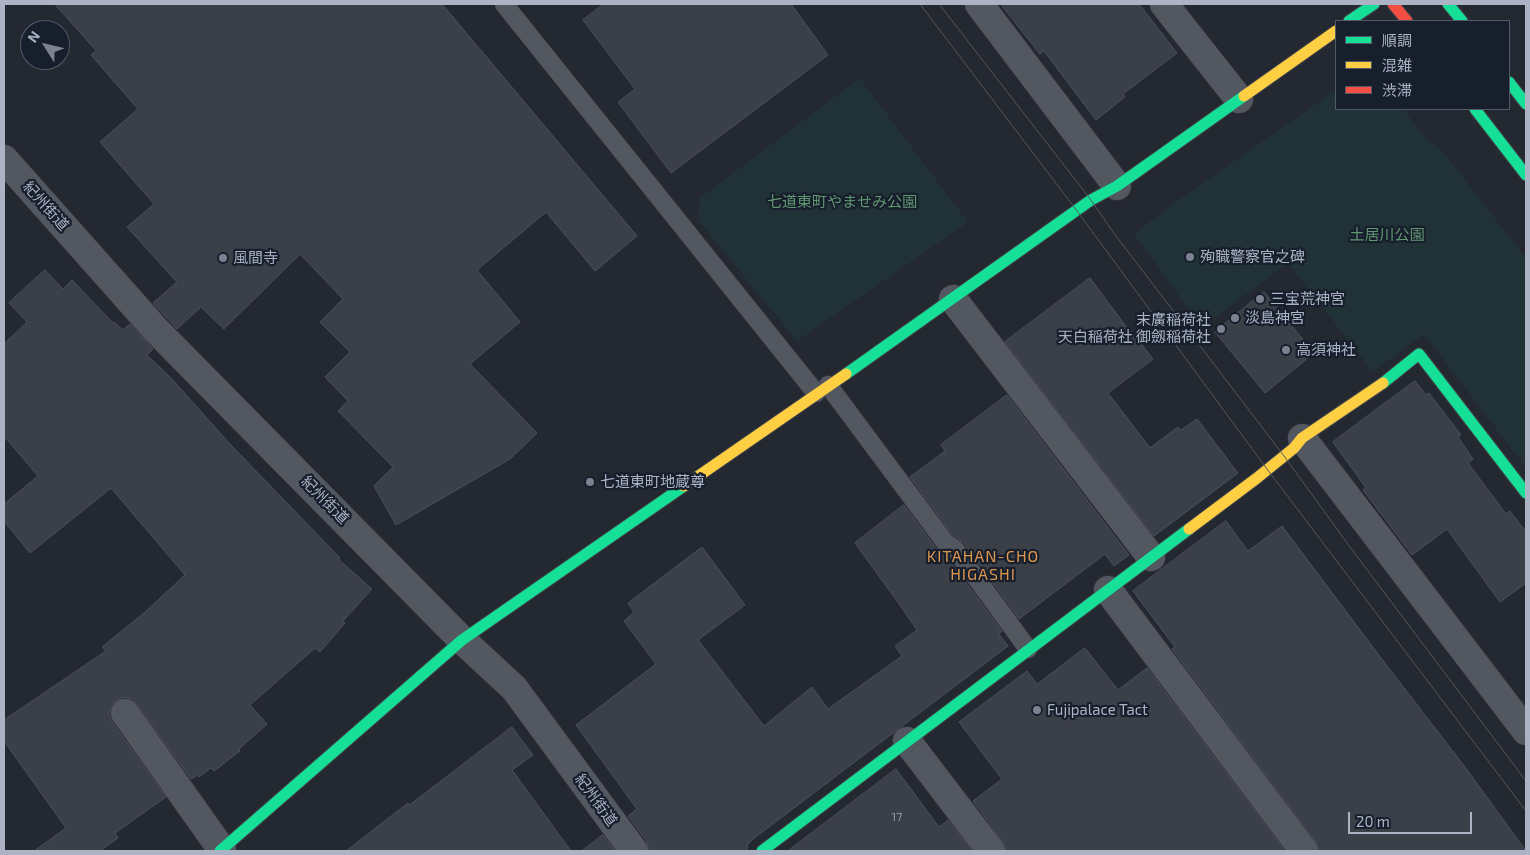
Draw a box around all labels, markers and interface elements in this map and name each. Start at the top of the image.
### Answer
north arrow [20,20,70,70]
legend [1335,20,1510,110]
text: N [23,27,43,46]
text: 順調 [1382,31,1412,49]
text: 混雑 [1382,56,1412,74]
text: 渋滞 [1382,81,1412,99]
street label: 紀州街道 [19,178,73,234]
park label: 七道東町やませみ公園 [767,193,917,211]
park label: 土居川公園 [1350,226,1424,244]
place label: 殉職警察官之碑 [1200,248,1305,266]
place label: 風間寺 [233,249,278,267]
marker: 殉職警察官之碑 [1184,251,1196,263]
marker: 風間寺 [217,252,229,264]
place label: 三宝荒神宮 [1270,290,1345,308]
marker: 三宝荒神宮 [1254,293,1266,305]
place label: 淡島神宮 [1245,309,1305,327]
place label: 末廣稲荷社 天白稲荷社 御劔稲荷社 [1058,311,1211,346]
marker: 淡島神宮 [1229,312,1241,324]
marker: 末廣稲荷社 天白稲荷社 御劔稲荷社 [1215,323,1227,335]
place label: 高須神社 [1296,341,1356,359]
marker: 高須神社 [1280,344,1292,356]
street label: 紀州街道 [297,472,353,528]
place label: 七道東町地蔵尊 [600,473,705,491]
marker: 七道東町地蔵尊 [584,476,596,488]
district label: KITAHAN-CHO HIGASHI [925,547,1041,585]
place label: Fujipalace Tact [1047,701,1148,719]
marker: Fujipalace Tact [1031,704,1043,716]
street label: 紀州街道 [571,770,621,830]
scale bar [1350,802,1474,834]
house number: 17 [892,810,902,824]
text: 20 m [1356,812,1390,830]

